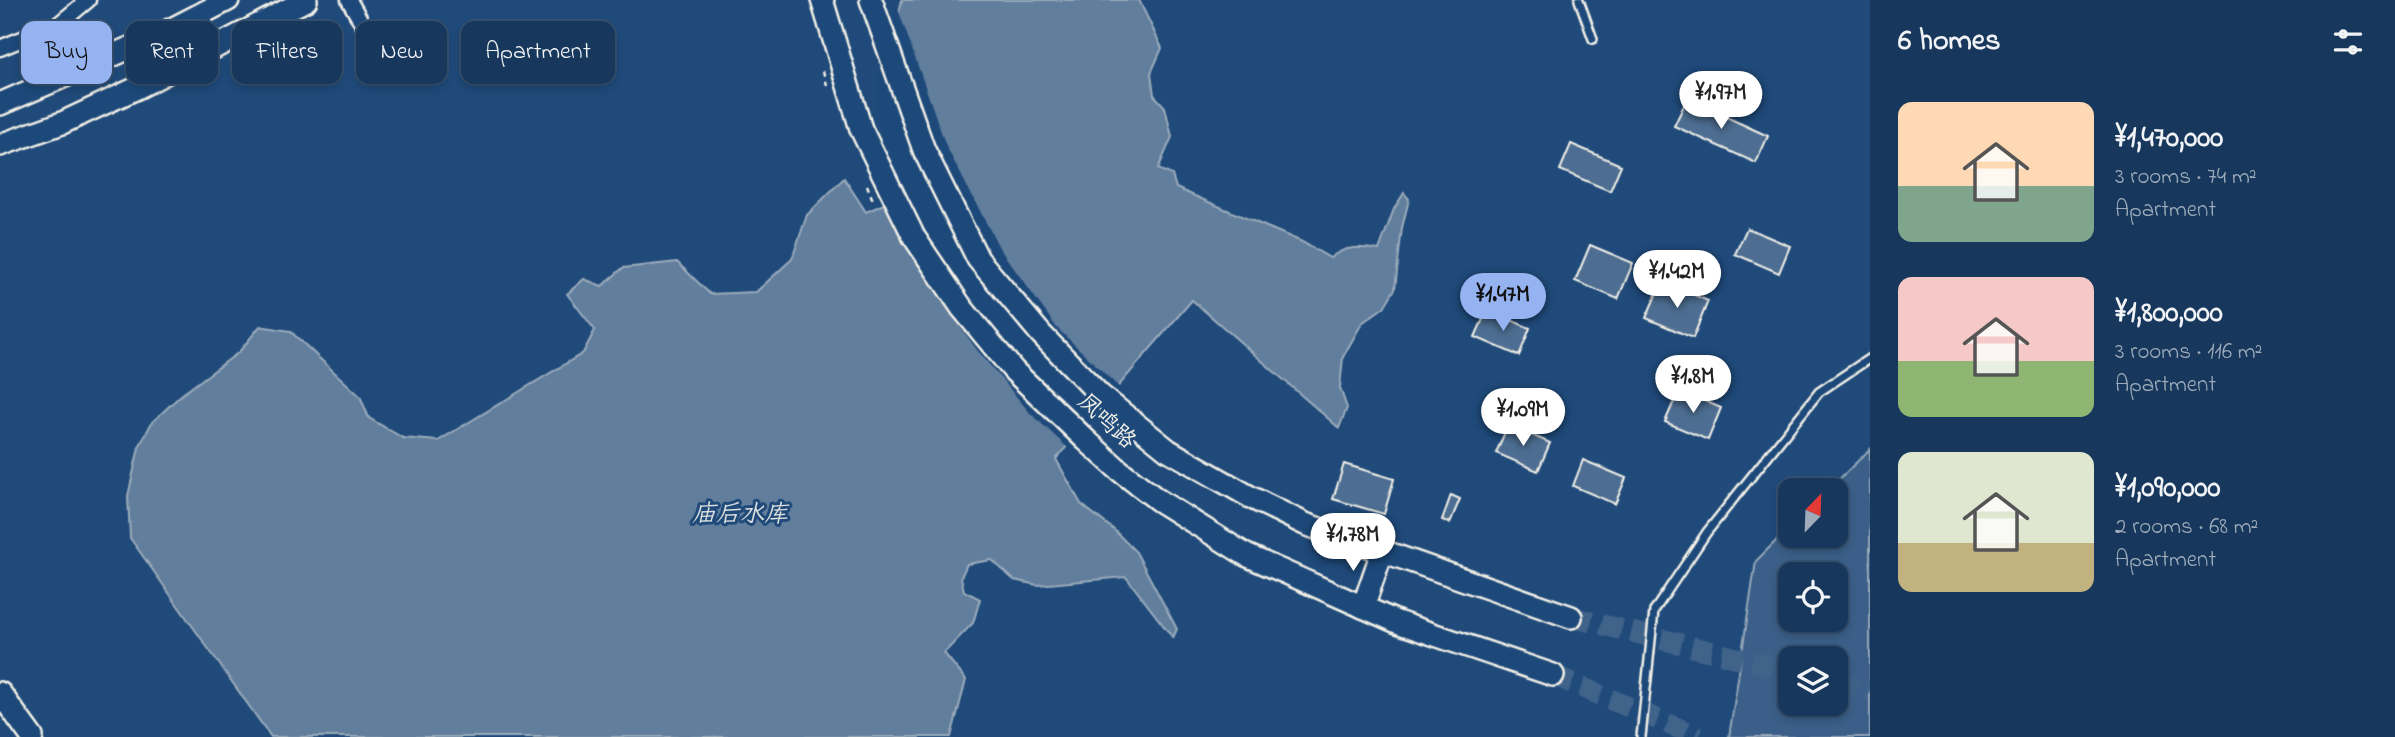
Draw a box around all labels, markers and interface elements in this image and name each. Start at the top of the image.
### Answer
text: 6 homes [1898,20,2001,64]
chip: Buy [21,21,112,84]
chip: Rent [126,21,218,84]
chip: Filters [232,21,342,84]
chip: New [356,21,447,84]
chip: Apartment [461,21,615,84]
icon: filters [2329,23,2367,61]
pin: ¥1.97M [1664,72,1778,131]
text: ¥1.97M [1695,77,1747,110]
text: ¥1,470,000 [2115,117,2223,161]
icon: home [1954,130,2038,214]
text: 3 rooms · 74 m² [2115,161,2257,194]
text: Apartment [2115,194,2216,227]
pin: ¥1.42M [1620,250,1734,310]
text: ¥1.42M [1649,256,1705,289]
pin: ¥1.47M [1446,274,1560,333]
text: ¥1.47M [1476,279,1530,312]
text: ¥1,800,000 [2115,292,2223,336]
icon: home [1954,305,2038,389]
text: 3 rooms · 116 m² [2115,336,2262,369]
pin: ¥1.8M [1644,356,1742,415]
text: ¥1.8M [1671,361,1715,394]
text: Apartment [2115,369,2216,402]
street label: 凤鸣路 [1070,386,1142,458]
pin: ¥1.09M [1466,388,1580,448]
text: ¥1.09M [1497,394,1549,427]
text: ¥1,090,000 [2115,467,2220,511]
north arrow [1778,478,1848,548]
map controls [1778,478,1848,716]
icon: home [1954,480,2038,564]
water label: 庙后水库 [692,498,790,533]
text: 2 rooms · 68 m² [2115,511,2258,544]
pin: ¥1.78M [1296,514,1410,573]
text: ¥1.78M [1326,519,1380,552]
text: Apartment [2115,544,2216,577]
button: locate [1778,562,1848,632]
button: layers [1778,646,1848,716]

